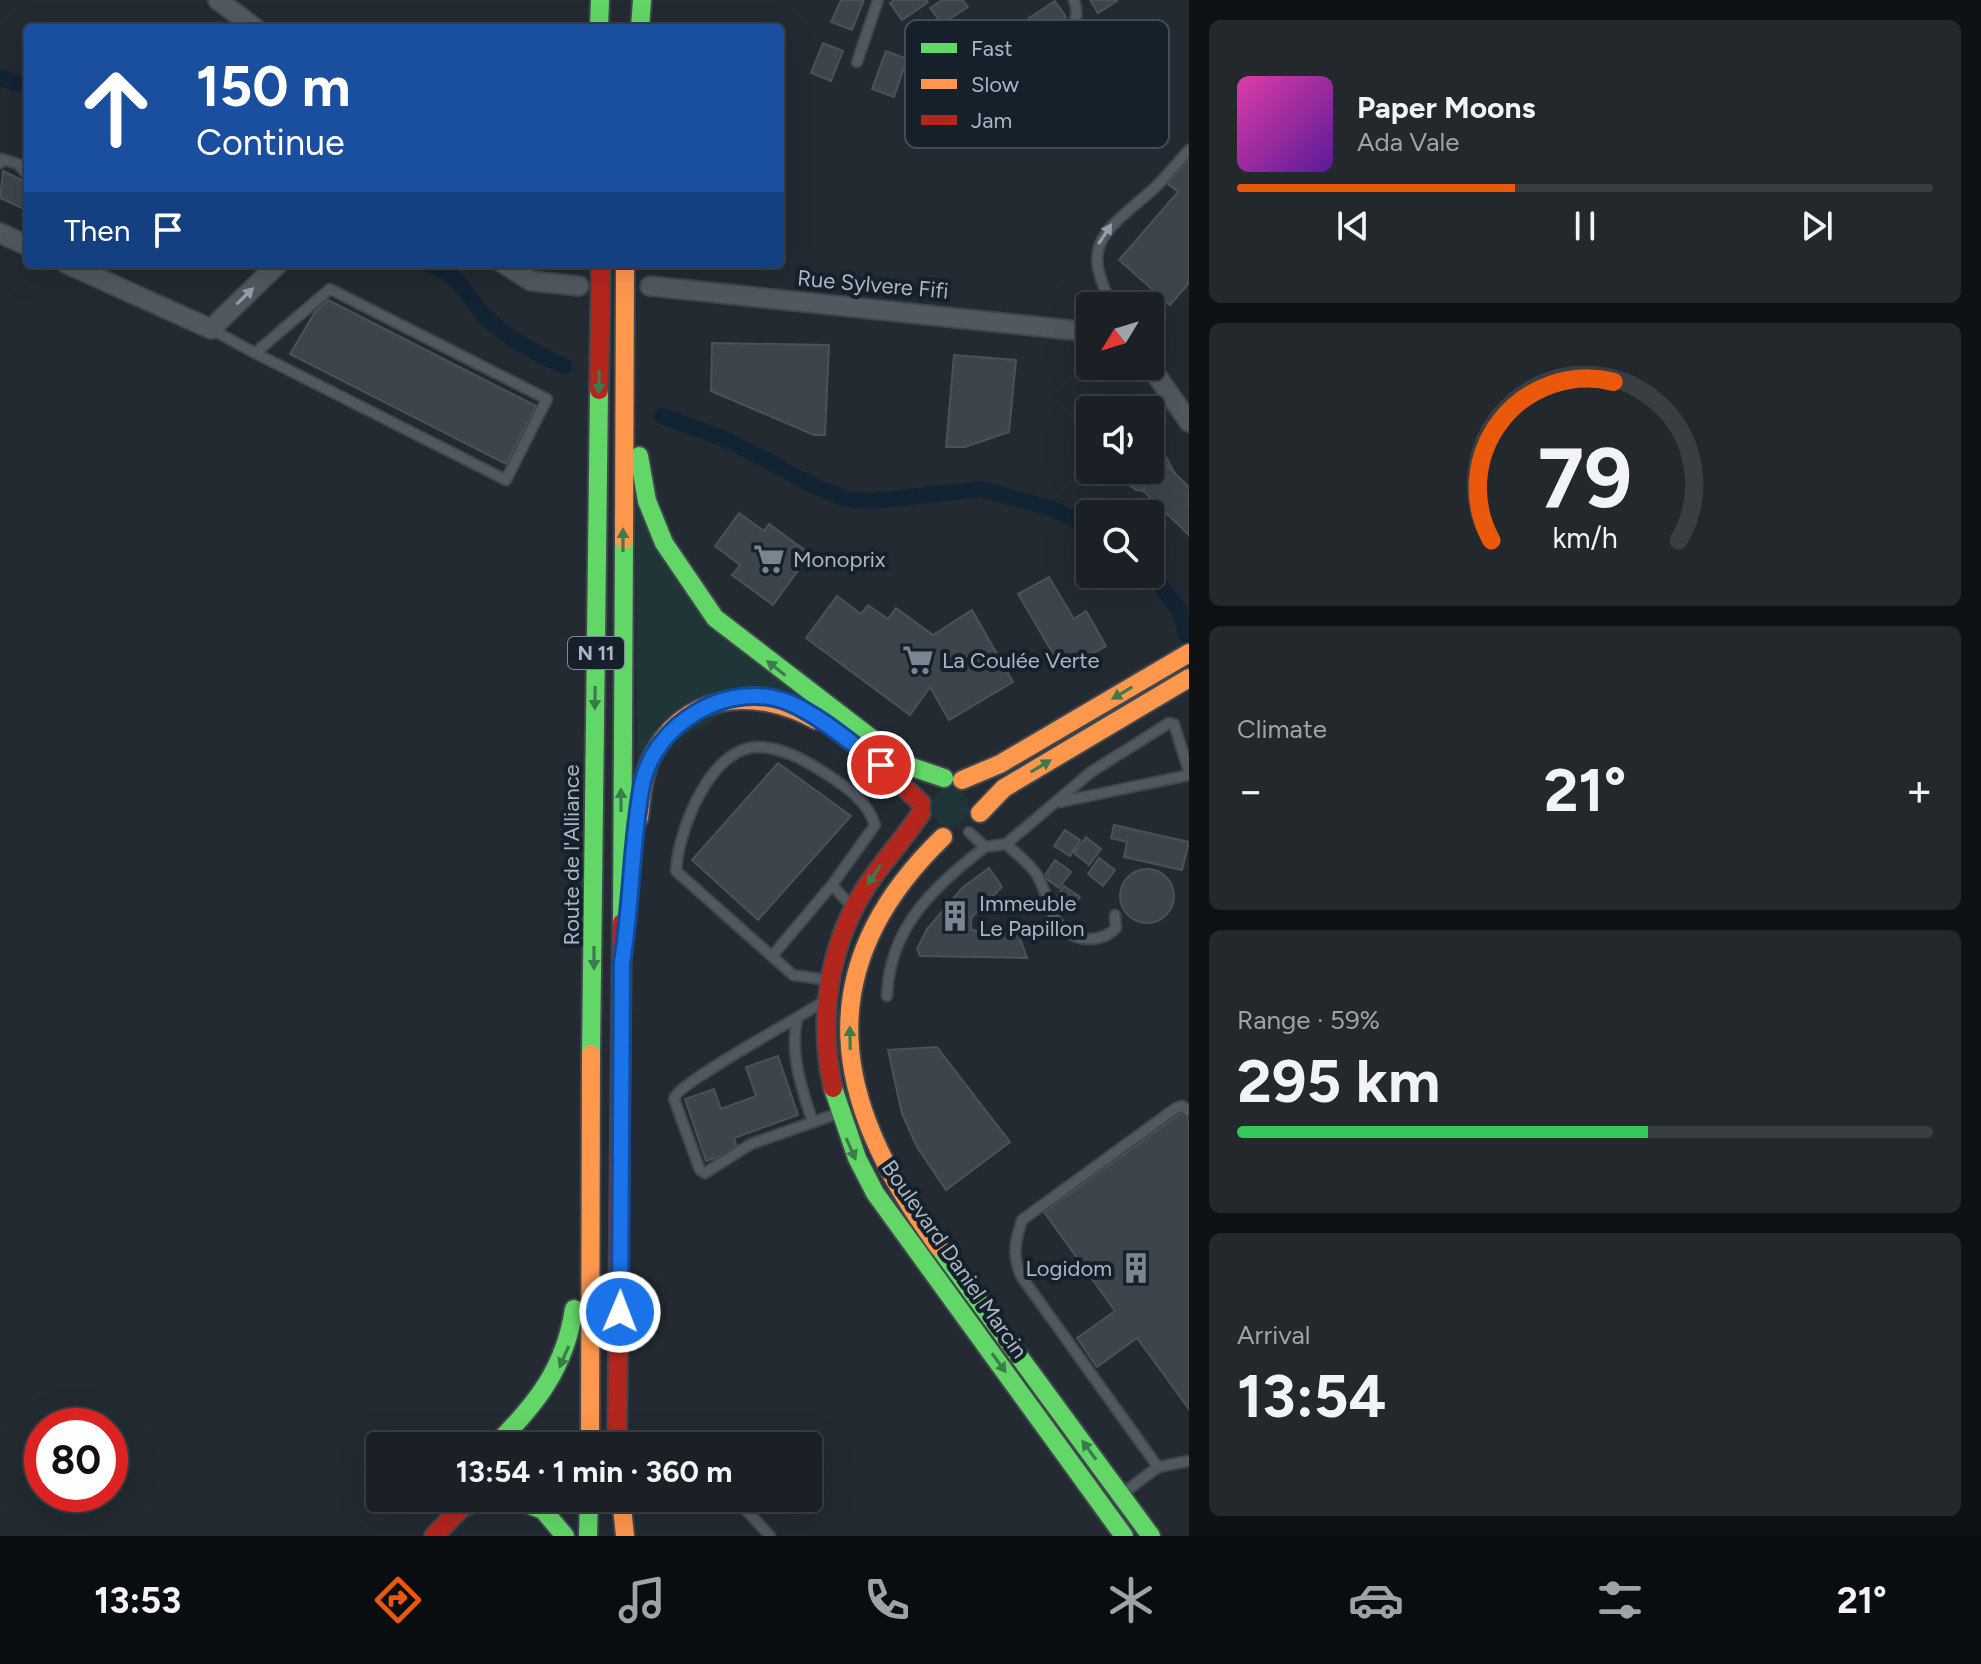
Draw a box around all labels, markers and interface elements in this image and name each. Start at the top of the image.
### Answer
legend [905,20,1169,148]
text: Fast [971,35,1013,62]
text: 150 m [196,53,351,120]
icon: ahead [64,56,168,160]
text: Slow [971,71,1020,98]
text: Paper Moons [1357,89,1536,126]
text: Jam [971,107,1012,134]
text: Continue [196,121,345,164]
text: Ada Vale [1357,126,1460,158]
icon: previous [1331,204,1375,248]
icon: pause [1563,204,1607,248]
icon: next [1795,204,1839,248]
icon: arrive [146,208,190,252]
text: Then [64,212,130,249]
one-way arrow [1098,224,1113,245]
street label: Rue Sylvere Fifi [796,264,950,305]
one-way arrow [235,288,254,306]
north arrow [1076,292,1164,380]
map controls [1076,292,1164,588]
one-way arrow [592,370,605,395]
button: sound [1076,396,1164,484]
text: 79 [1538,427,1632,527]
button: search [1076,500,1164,588]
text: km/h [1552,521,1618,555]
one-way arrow [617,527,629,552]
supermarket icon: Monoprix [752,542,786,576]
place label: Monoprix [793,546,886,573]
road number: N 11 [568,637,624,669]
supermarket icon: La Coulée Verte [901,643,935,677]
place label: La Coulée Verte [942,647,1099,674]
one-way arrow [766,661,786,677]
one-way arrow [589,686,601,711]
one-way arrow [1111,686,1133,700]
text: Climate [1237,713,1327,745]
pin [847,731,915,799]
icon: arrive [859,743,903,787]
text: 21° [1544,754,1626,826]
one-way arrow [1030,759,1052,773]
street label: Route de l'Alliance [558,764,585,946]
text: − [1237,764,1264,817]
text: + [1906,764,1933,817]
one-way arrow [615,787,628,812]
one-way arrow [867,865,882,886]
place label: Immeuble Le Papillon [979,890,1084,942]
building icon: Immeuble Le Papillon [938,899,972,933]
one-way arrow [588,946,600,971]
text: Range · 59% [1237,1004,1380,1036]
one-way arrow [843,1025,856,1050]
text: 295 km [1237,1045,1440,1117]
one-way arrow [845,1137,858,1161]
street label: Boulevard Daniel Marcin [876,1155,1033,1364]
building icon: Logidom [1119,1251,1153,1285]
place label: Logidom [1025,1255,1112,1282]
position arrow [578,1270,662,1354]
text: Arrival [1237,1319,1310,1351]
one-way arrow [557,1345,570,1369]
one-way arrow [990,1352,1006,1373]
text: 13:54 [1237,1360,1387,1432]
speed limit sign: 80 [24,1408,128,1512]
one-way arrow [1081,1440,1097,1461]
text: 13:54 · 1 min · 360 m [456,1453,732,1490]
icon: directions [370,1572,426,1628]
icon: music [614,1572,670,1628]
icon: phone [859,1572,915,1628]
icon: climate [1103,1572,1159,1628]
icon: car [1348,1572,1404,1628]
icon: filters [1592,1572,1648,1628]
text: 13:53 [94,1579,181,1622]
text: 21° [1837,1579,1887,1622]

